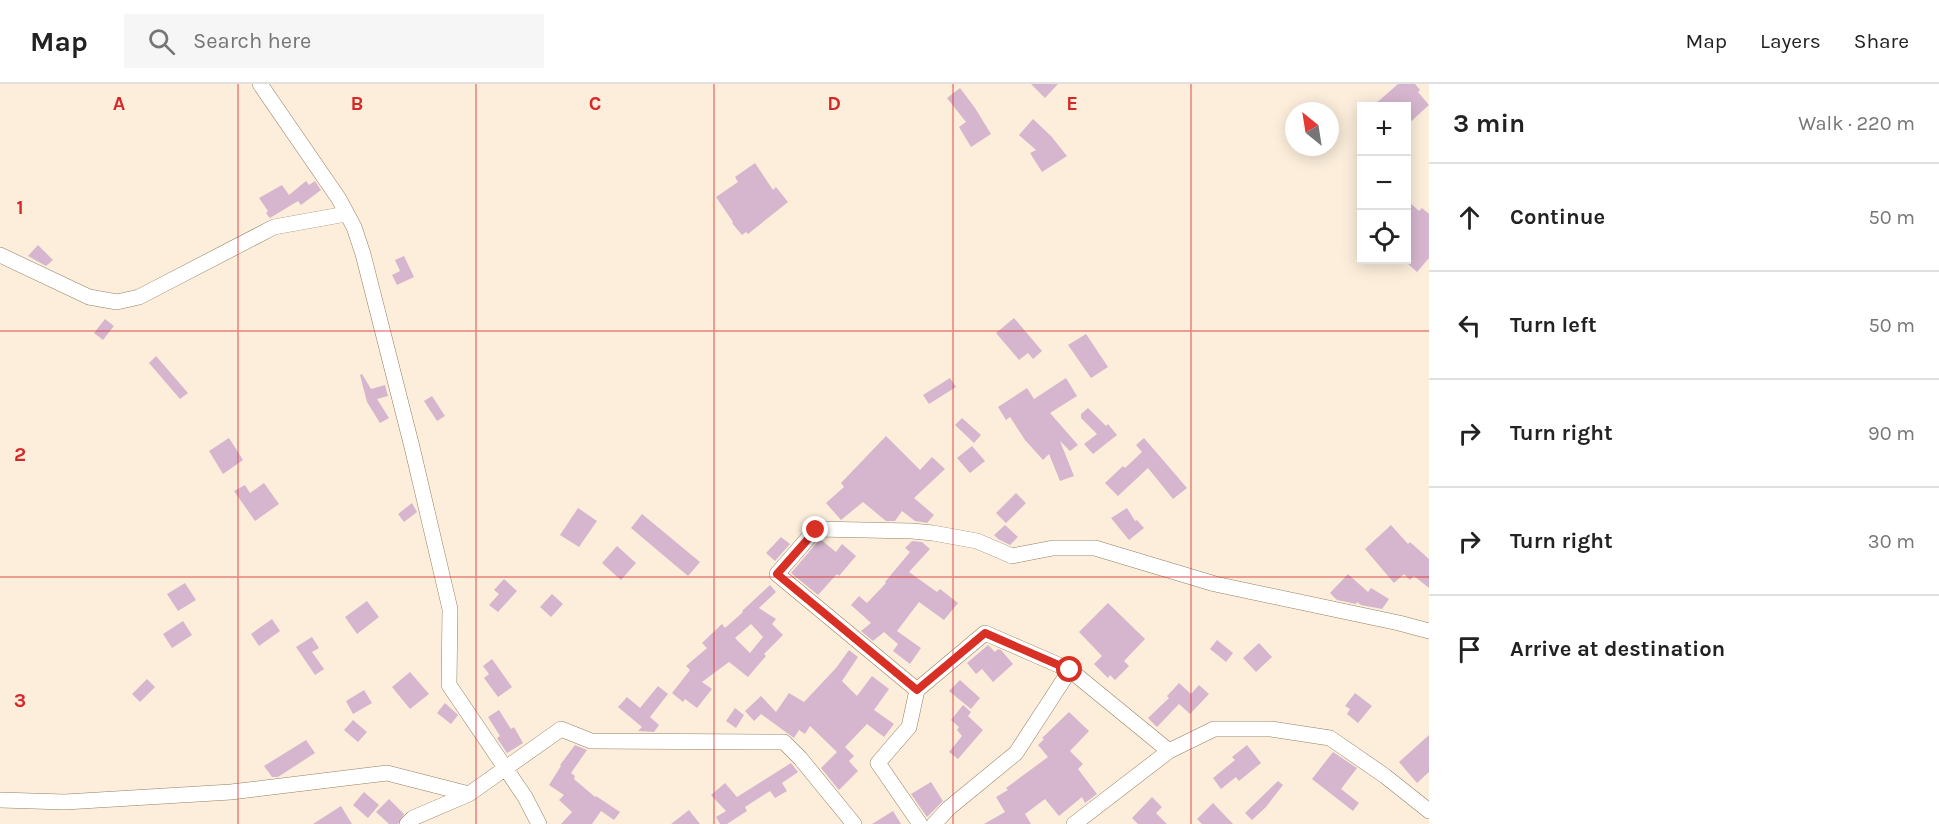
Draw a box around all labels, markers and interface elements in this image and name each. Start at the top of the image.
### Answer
search box [124,14,544,68]
text: Map [30,25,88,58]
icon: search [145,25,178,58]
text: Search here [193,28,311,54]
text: Map [1685,29,1727,53]
text: Layers [1760,29,1821,53]
text: Share [1854,29,1909,53]
text: A [113,92,126,115]
text: B [351,92,363,115]
text: C [589,92,601,115]
text: D [827,92,841,115]
text: E [1066,92,1078,115]
north arrow [1285,102,1339,156]
map controls [1357,102,1411,264]
button: + [1357,102,1411,156]
text: 3 min [1453,108,1525,139]
text: Walk · 220 m [1798,112,1915,135]
button: − [1357,156,1411,210]
text: 1 [16,196,24,219]
icon: ahead [1453,201,1486,234]
text: Continue [1510,204,1605,230]
text: 50 m [1868,206,1915,229]
button: locate [1357,210,1411,264]
icon: left [1453,309,1486,342]
text: Turn left [1510,312,1597,338]
text: 50 m [1868,314,1915,337]
icon: right [1453,417,1486,450]
text: Turn right [1510,420,1613,446]
text: 90 m [1868,422,1915,445]
text: 2 [14,443,26,466]
route end [802,516,828,542]
icon: right [1453,525,1486,558]
text: Turn right [1510,528,1613,554]
text: 30 m [1868,530,1915,553]
icon: arrive [1453,633,1486,666]
text: Arrive at destination [1510,636,1725,662]
route start [1056,656,1082,682]
text: 3 [14,689,26,712]

